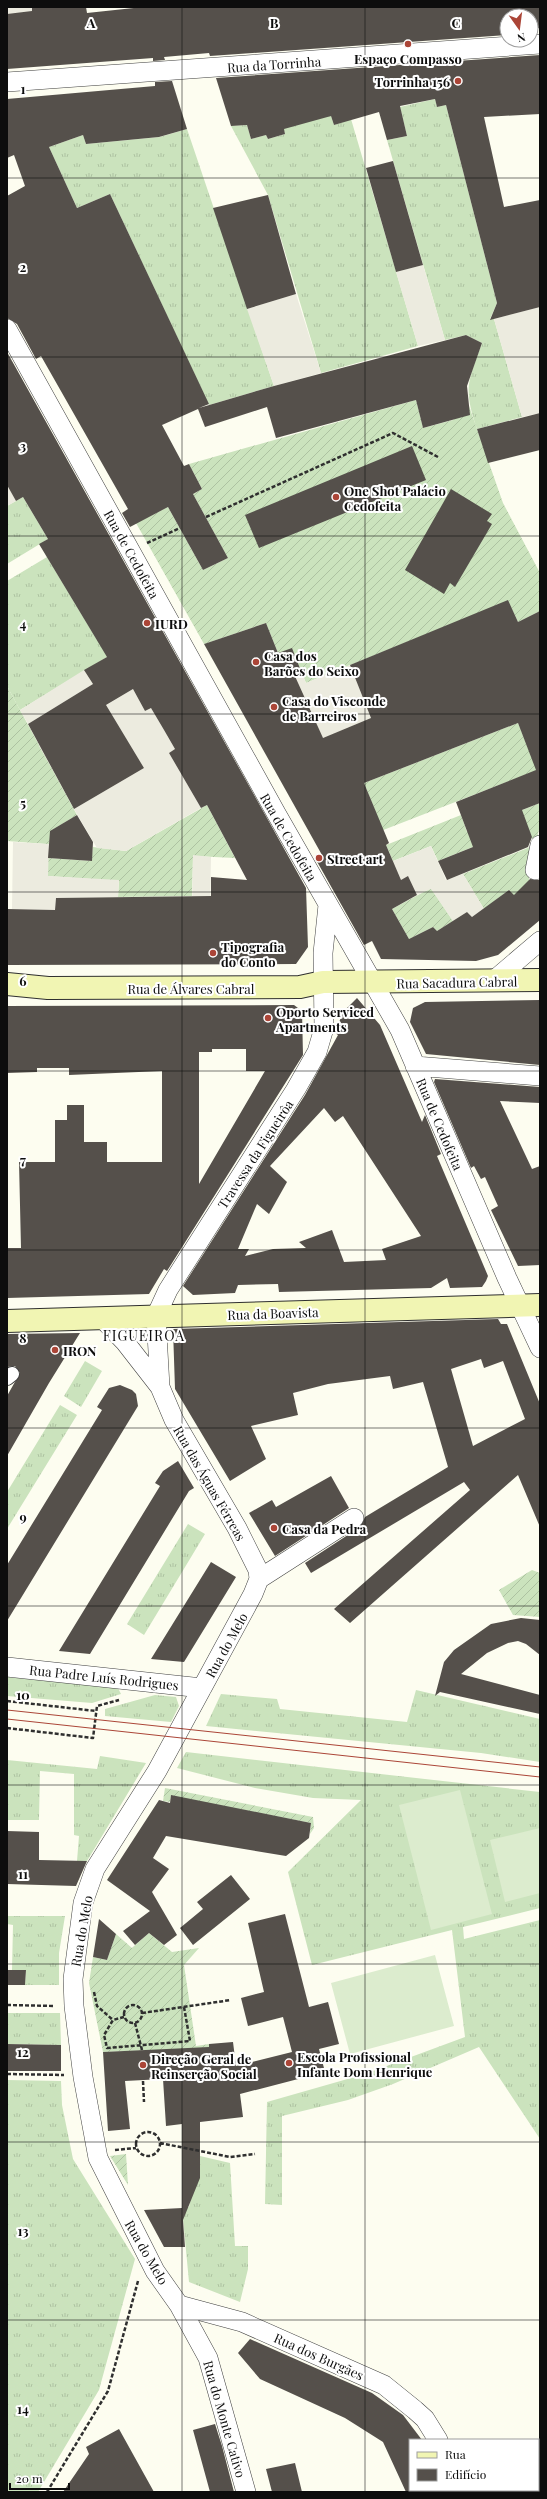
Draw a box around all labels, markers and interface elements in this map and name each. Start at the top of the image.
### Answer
north arrow [499,8,539,48]
text: A [86,14,96,31]
text: B [270,14,279,31]
text: C [451,14,461,31]
text: N [516,30,527,46]
marker: Espaço Compasso [403,39,413,49]
place label: Espaço Compasso [354,50,462,67]
street label: Rua da Torrinha [226,52,322,76]
place label: Torrinha 156 [375,73,450,90]
marker: Torrinha 156 [453,76,463,86]
text: 1 [21,80,26,97]
text: 2 [20,258,27,275]
text: 3 [20,437,26,454]
place label: One Shot Palácio Cedofeita [344,482,446,514]
marker: One Shot Palácio Cedofeita [331,492,341,502]
street label: Rua de Cedofeita [101,507,164,602]
text: 4 [20,615,27,632]
place label: IURD [155,615,188,632]
marker: IURD [142,618,152,628]
place label: Casa dos Barões do Seixo [264,647,359,679]
marker: Casa dos Barões do Seixo [251,657,261,667]
place label: Casa do Visconde de Barreiros [282,692,386,724]
marker: Casa do Visconde de Barreiros [269,702,279,712]
street label: Rua de Cedofeita [257,790,321,884]
text: 5 [20,794,26,811]
place label: Street art [327,850,383,867]
marker: Street art [314,853,324,863]
place label: Tipografia do Conto [221,938,284,970]
marker: Tipografia do Conto [208,948,218,958]
text: 6 [19,972,27,989]
street label: Rua Sacadura Cabral [396,972,518,992]
street label: Rua de Álvares Cabral [128,980,255,997]
place label: Oporto Serviced Apartments [275,1003,374,1035]
marker: Oporto Serviced Apartments [263,1013,273,1023]
street label: Rua de Cedofeita [413,1075,467,1173]
street label: Travessa da Figueirôa [213,1096,297,1212]
text: 7 [20,1151,26,1168]
street label: Rua da Boavista [227,1303,319,1323]
district label: FIGUEIROA [103,1326,185,1345]
text: 8 [19,1329,27,1346]
place label: IRON [63,1342,97,1359]
marker: IRON [50,1345,60,1355]
street label: Rua das Águas Férreas [170,1422,250,1544]
text: 9 [19,1508,27,1525]
place label: Casa da Pedra [282,1520,367,1537]
marker: Casa da Pedra [269,1523,279,1533]
street label: Rua do Melo [201,1609,251,1681]
street label: Rua Padre Luís Rodrigues [29,1661,180,1693]
text: 10 [16,1686,30,1703]
text: 11 [18,1865,28,1882]
street label: Rua do Melo [66,1894,96,1968]
text: 12 [17,2043,29,2060]
place label: Escola Profissional Infante Dom Henrique [297,2048,433,2080]
place label: Direção Geral de Reinserção Social [151,2050,257,2082]
marker: Escola Profissional Infante Dom Henrique [284,2058,294,2068]
marker: Direção Geral de Reinserção Social [138,2060,148,2070]
street label: Rua do Melo [122,2217,172,2287]
text: 13 [17,2222,29,2239]
street label: Rua dos Burgães [272,2329,367,2383]
street label: Rua do Monte Cativo [200,2358,250,2480]
text: 14 [17,2400,29,2417]
legend [409,2439,539,2491]
text: Rua [445,2446,466,2462]
scale bar [10,2465,69,2491]
text: Edifício [445,2466,487,2482]
text: 20 m [16,2470,43,2486]

